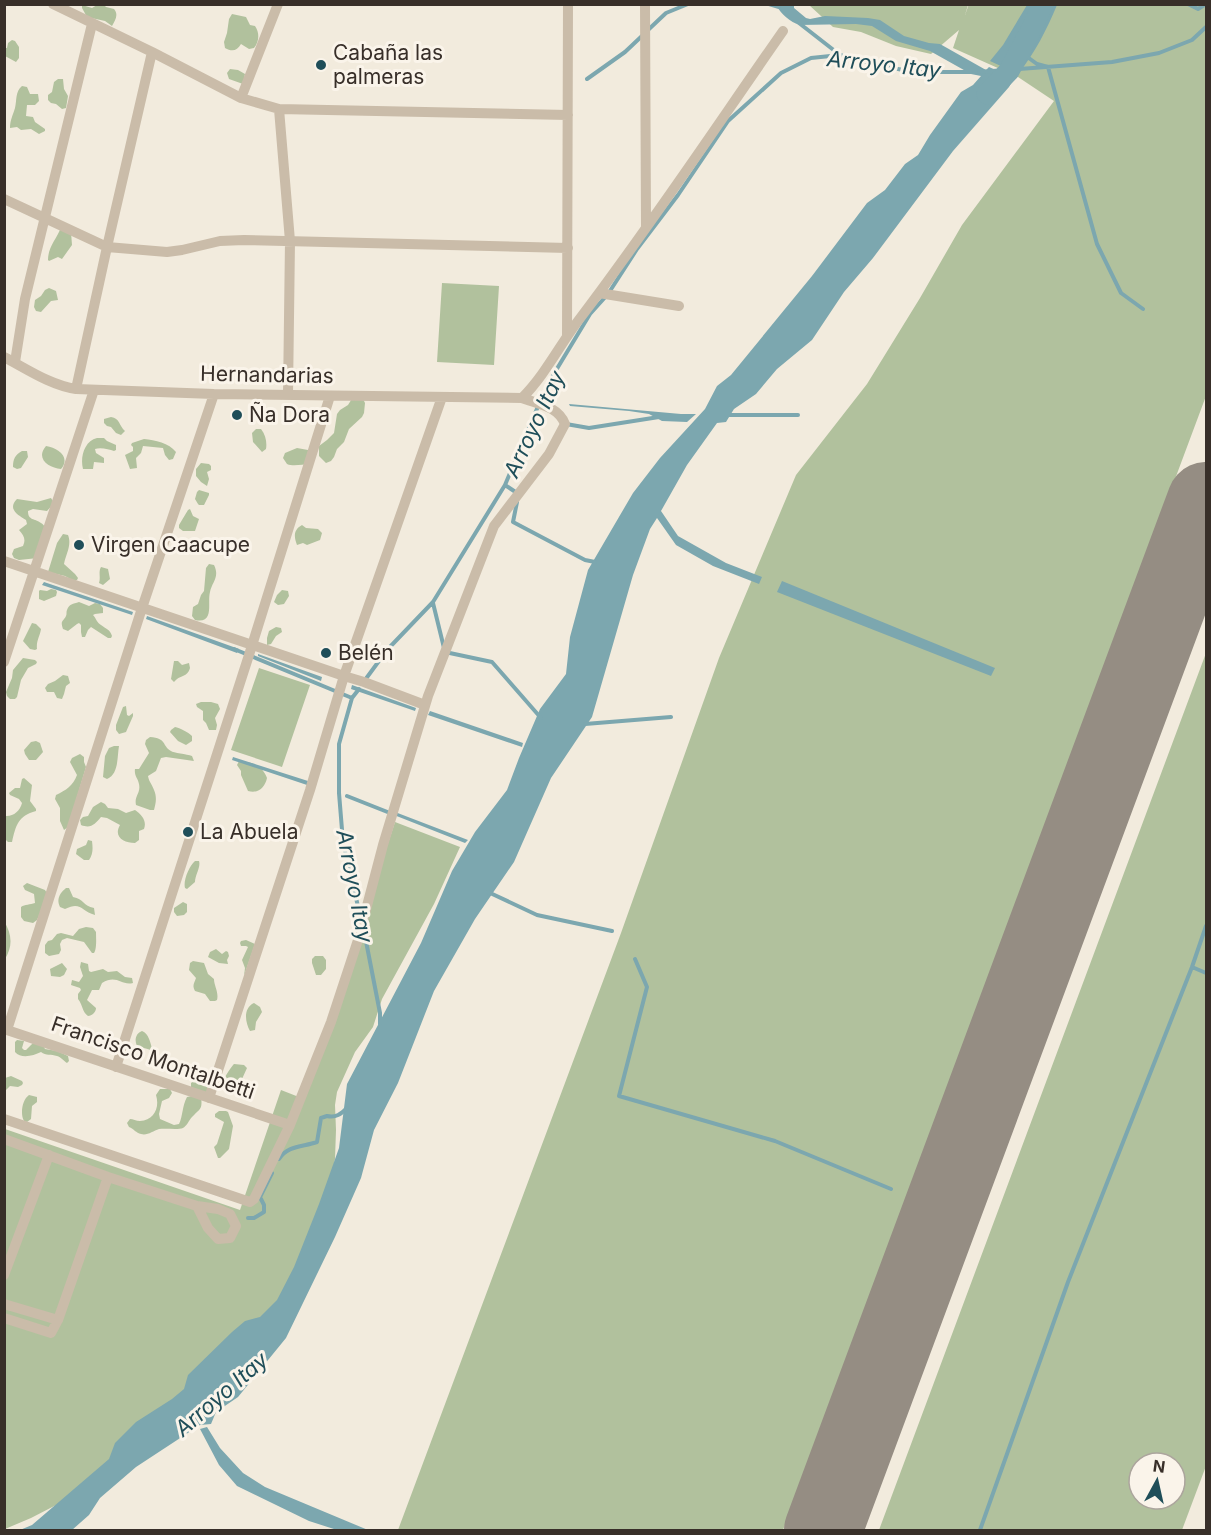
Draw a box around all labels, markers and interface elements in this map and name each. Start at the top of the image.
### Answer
place label: Cabaña las palmeras [333,40,443,89]
water label: Arroyo Itay [825,45,943,83]
marker: Cabaña las palmeras [314,58,328,72]
street label: Hernandarias [200,361,334,388]
water label: Arroyo Itay [498,366,570,482]
place label: Ña Dora [249,401,330,427]
marker: Ña Dora [230,408,244,422]
place label: Virgen Caacupe [91,532,250,557]
marker: Virgen Caacupe [72,538,86,552]
place label: Belén [338,640,394,665]
marker: Belén [319,646,333,660]
place label: La Abuela [200,819,298,844]
marker: La Abuela [181,825,195,839]
water label: Arroyo Itay [331,826,379,945]
street label: Francisco Montalbetti [48,1011,258,1104]
water label: Arroyo Itay [168,1346,273,1442]
north arrow [1127,1451,1187,1511]
text: N [1152,1455,1167,1477]

